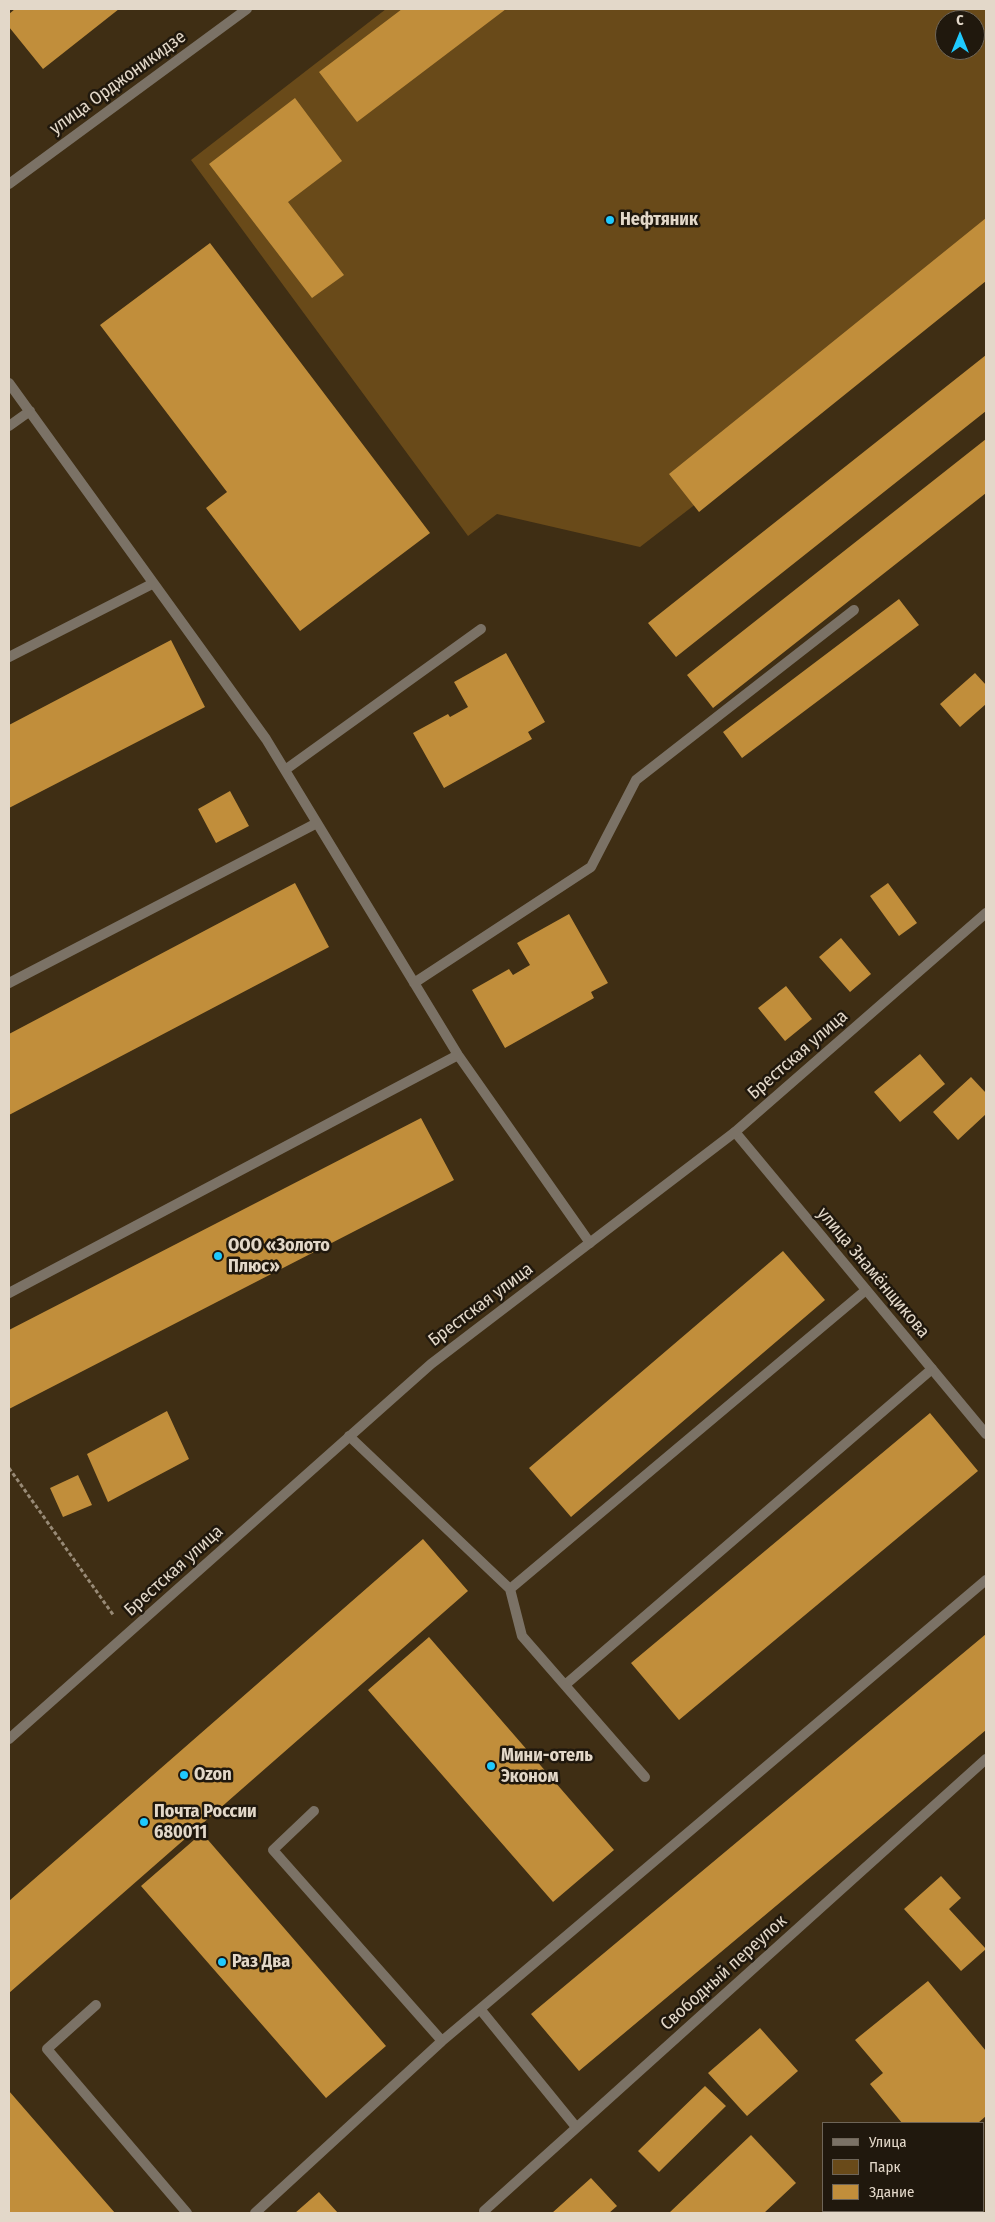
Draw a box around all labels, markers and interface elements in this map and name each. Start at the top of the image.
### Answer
north arrow [935,10,985,60]
text: С [956,12,964,29]
street label: улица Орджоникидзе [46,26,190,140]
place label: Нефтяник [620,209,698,231]
marker: Нефтяник [604,214,616,226]
street label: Брестская улица [744,1006,852,1104]
street label: улица Знамёнщикова [812,1203,934,1343]
place label: ООО «Золото Плюс» [228,1235,330,1278]
marker: ООО «Золото Плюс» [212,1250,224,1262]
street label: Брестская улица [424,1259,538,1351]
street label: Брестская улица [120,1521,228,1621]
place label: Мини-отель Эконом [501,1745,593,1788]
marker: Мини-отель Эконом [485,1760,497,1772]
place label: Ozon [194,1764,232,1786]
marker: Ozon [178,1769,190,1781]
place label: Почта России 680011 [154,1801,257,1844]
marker: Почта России 680011 [138,1816,150,1828]
street label: Свободный переулок [656,1911,792,2035]
place label: Раз Два [232,1951,290,1973]
marker: Раз Два [216,1956,228,1968]
legend [822,2122,985,2212]
text: Улица [869,2133,907,2151]
text: Парк [869,2158,900,2176]
text: Здание [869,2183,915,2201]

